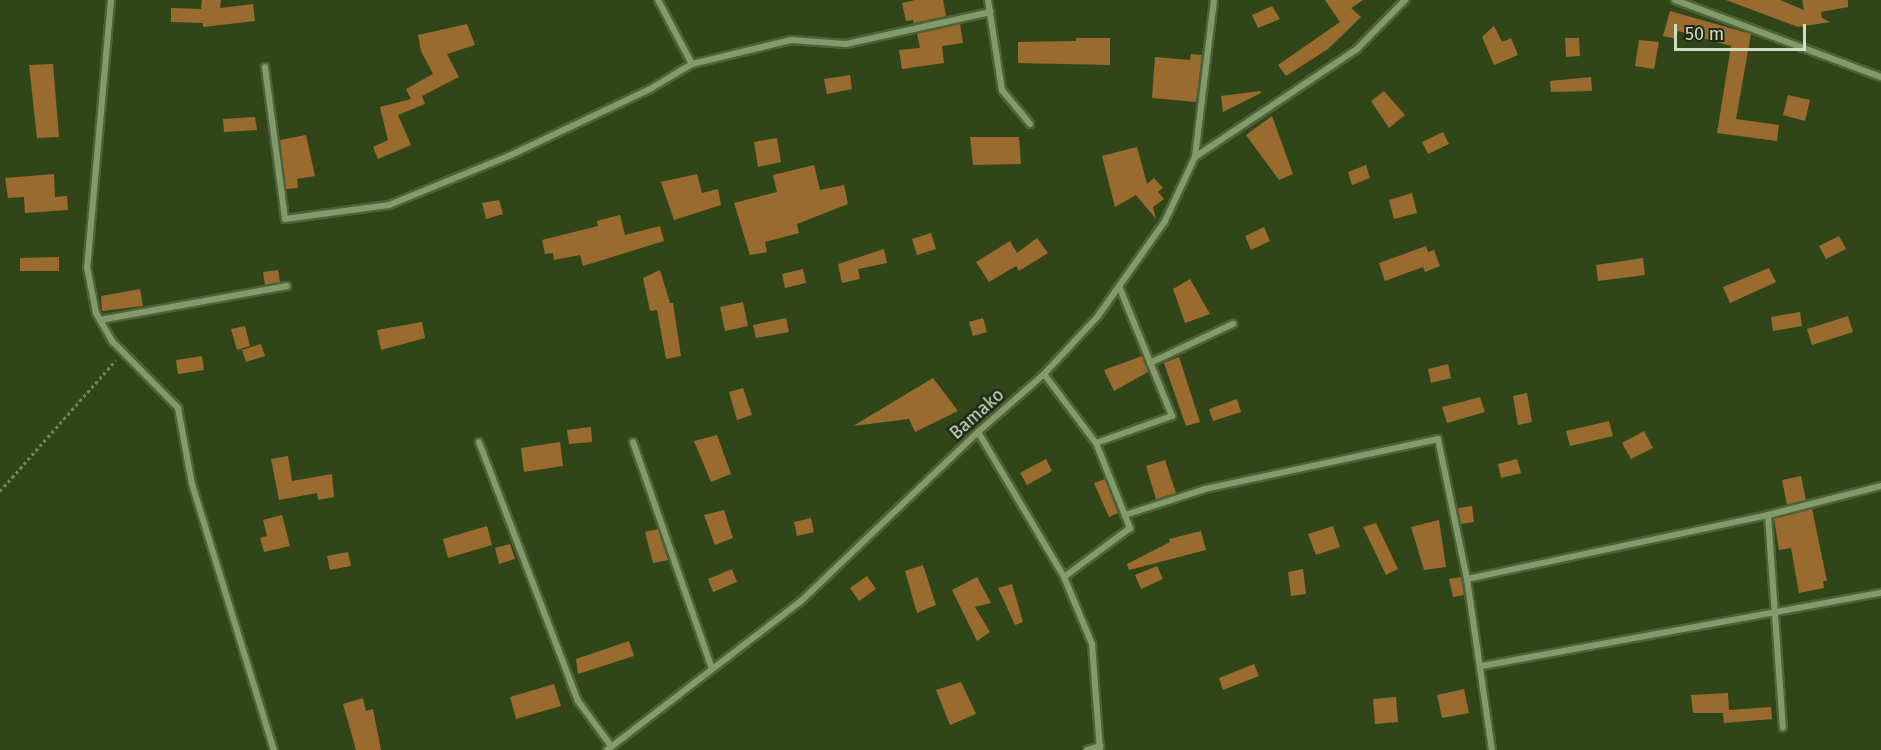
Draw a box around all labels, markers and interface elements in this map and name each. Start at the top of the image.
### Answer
scale bar [1677,12,1809,50]
text: 50 m [1685,23,1724,45]
street label: Bamako [945,384,1009,444]

